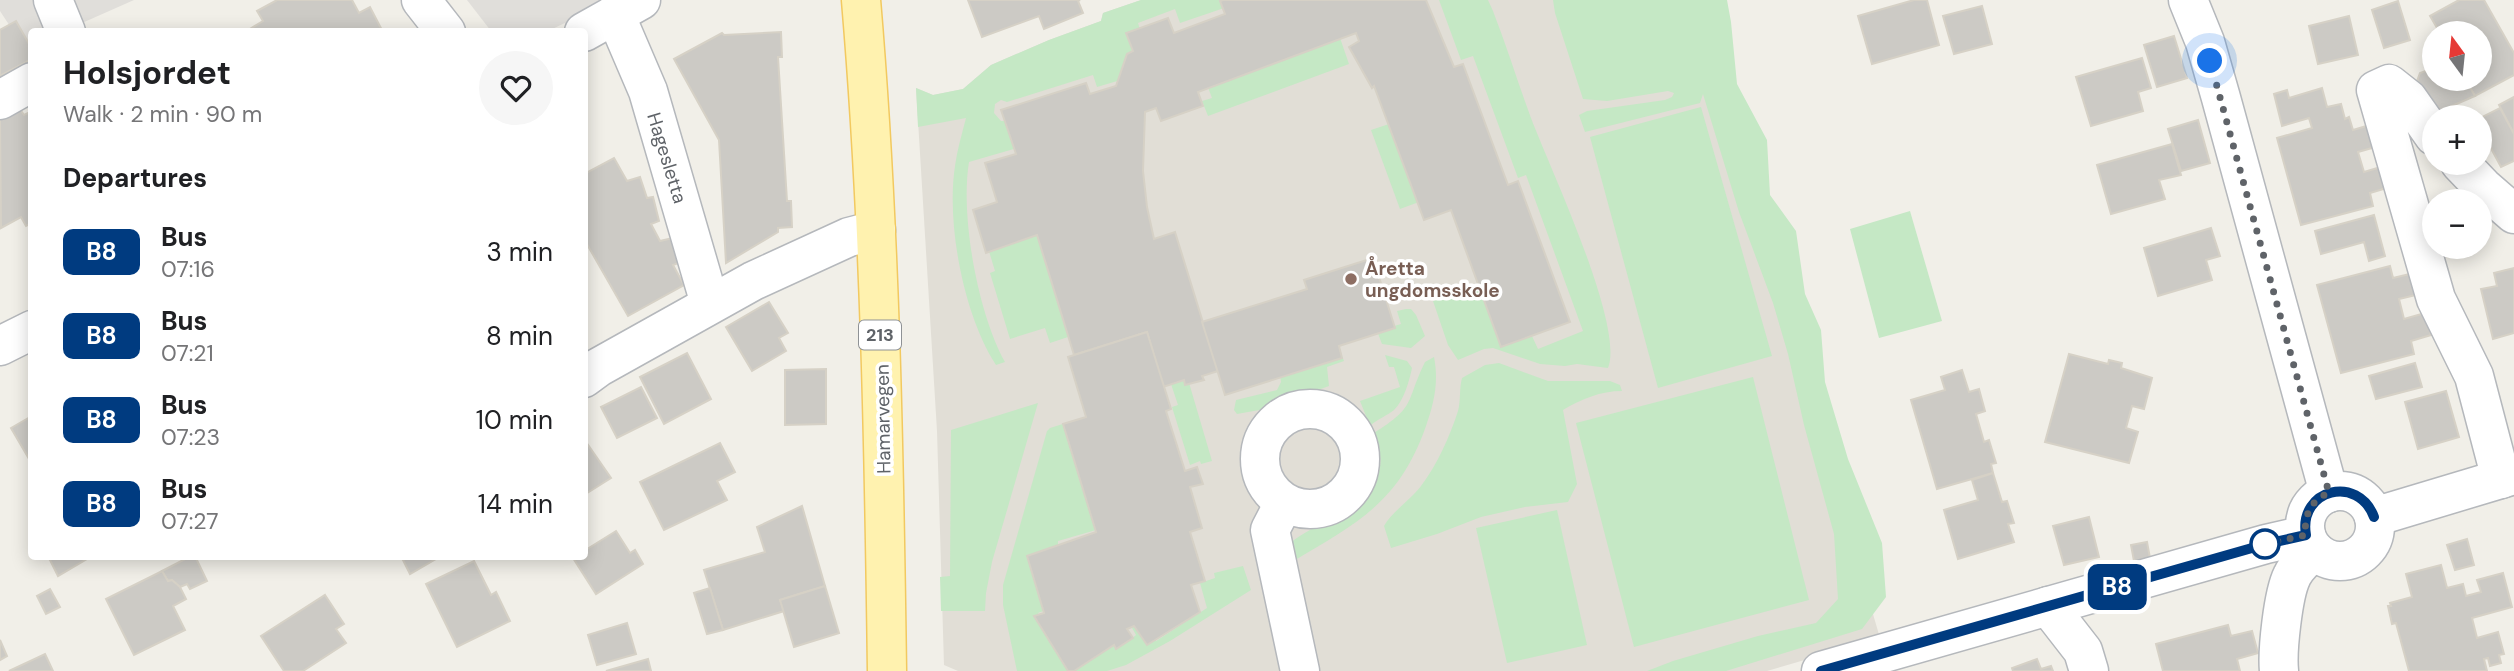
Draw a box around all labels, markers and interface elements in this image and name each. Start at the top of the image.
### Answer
north arrow [2422,21,2492,91]
map controls [2422,21,2492,259]
your location [2192,43,2227,78]
text: Holsjordet [63,51,231,94]
button: heart [479,51,553,125]
text: Walk · 2 min · 90 m [63,99,262,129]
button: + [2422,105,2492,175]
street label: Hagesletta [641,110,693,206]
text: Departures [63,161,207,195]
button: − [2422,189,2492,259]
text: Bus [161,220,207,254]
text: 3 min [486,235,553,269]
text: B8 [86,236,117,267]
text: 07:16 [161,254,215,284]
place label: Åretta ungdomsskole [1365,256,1500,303]
marker: Åretta ungdomsskole [1343,271,1359,287]
text: Bus [161,304,207,338]
text: 8 min [486,319,553,353]
text: B8 [86,320,117,351]
road number: 213 [859,320,901,349]
text: 07:21 [161,338,214,368]
street label: Hamarvegen [870,364,896,474]
text: Bus [161,388,207,422]
text: 10 min [476,403,553,437]
text: B8 [86,404,117,435]
text: 07:23 [161,422,220,452]
text: Bus [161,472,207,506]
text: 14 min [478,487,553,521]
text: B8 [86,488,117,519]
text: 07:27 [161,506,218,536]
unlabelled marker [2250,529,2280,559]
line badge: B8 [2086,564,2148,610]
text: B8 [2102,571,2132,602]

